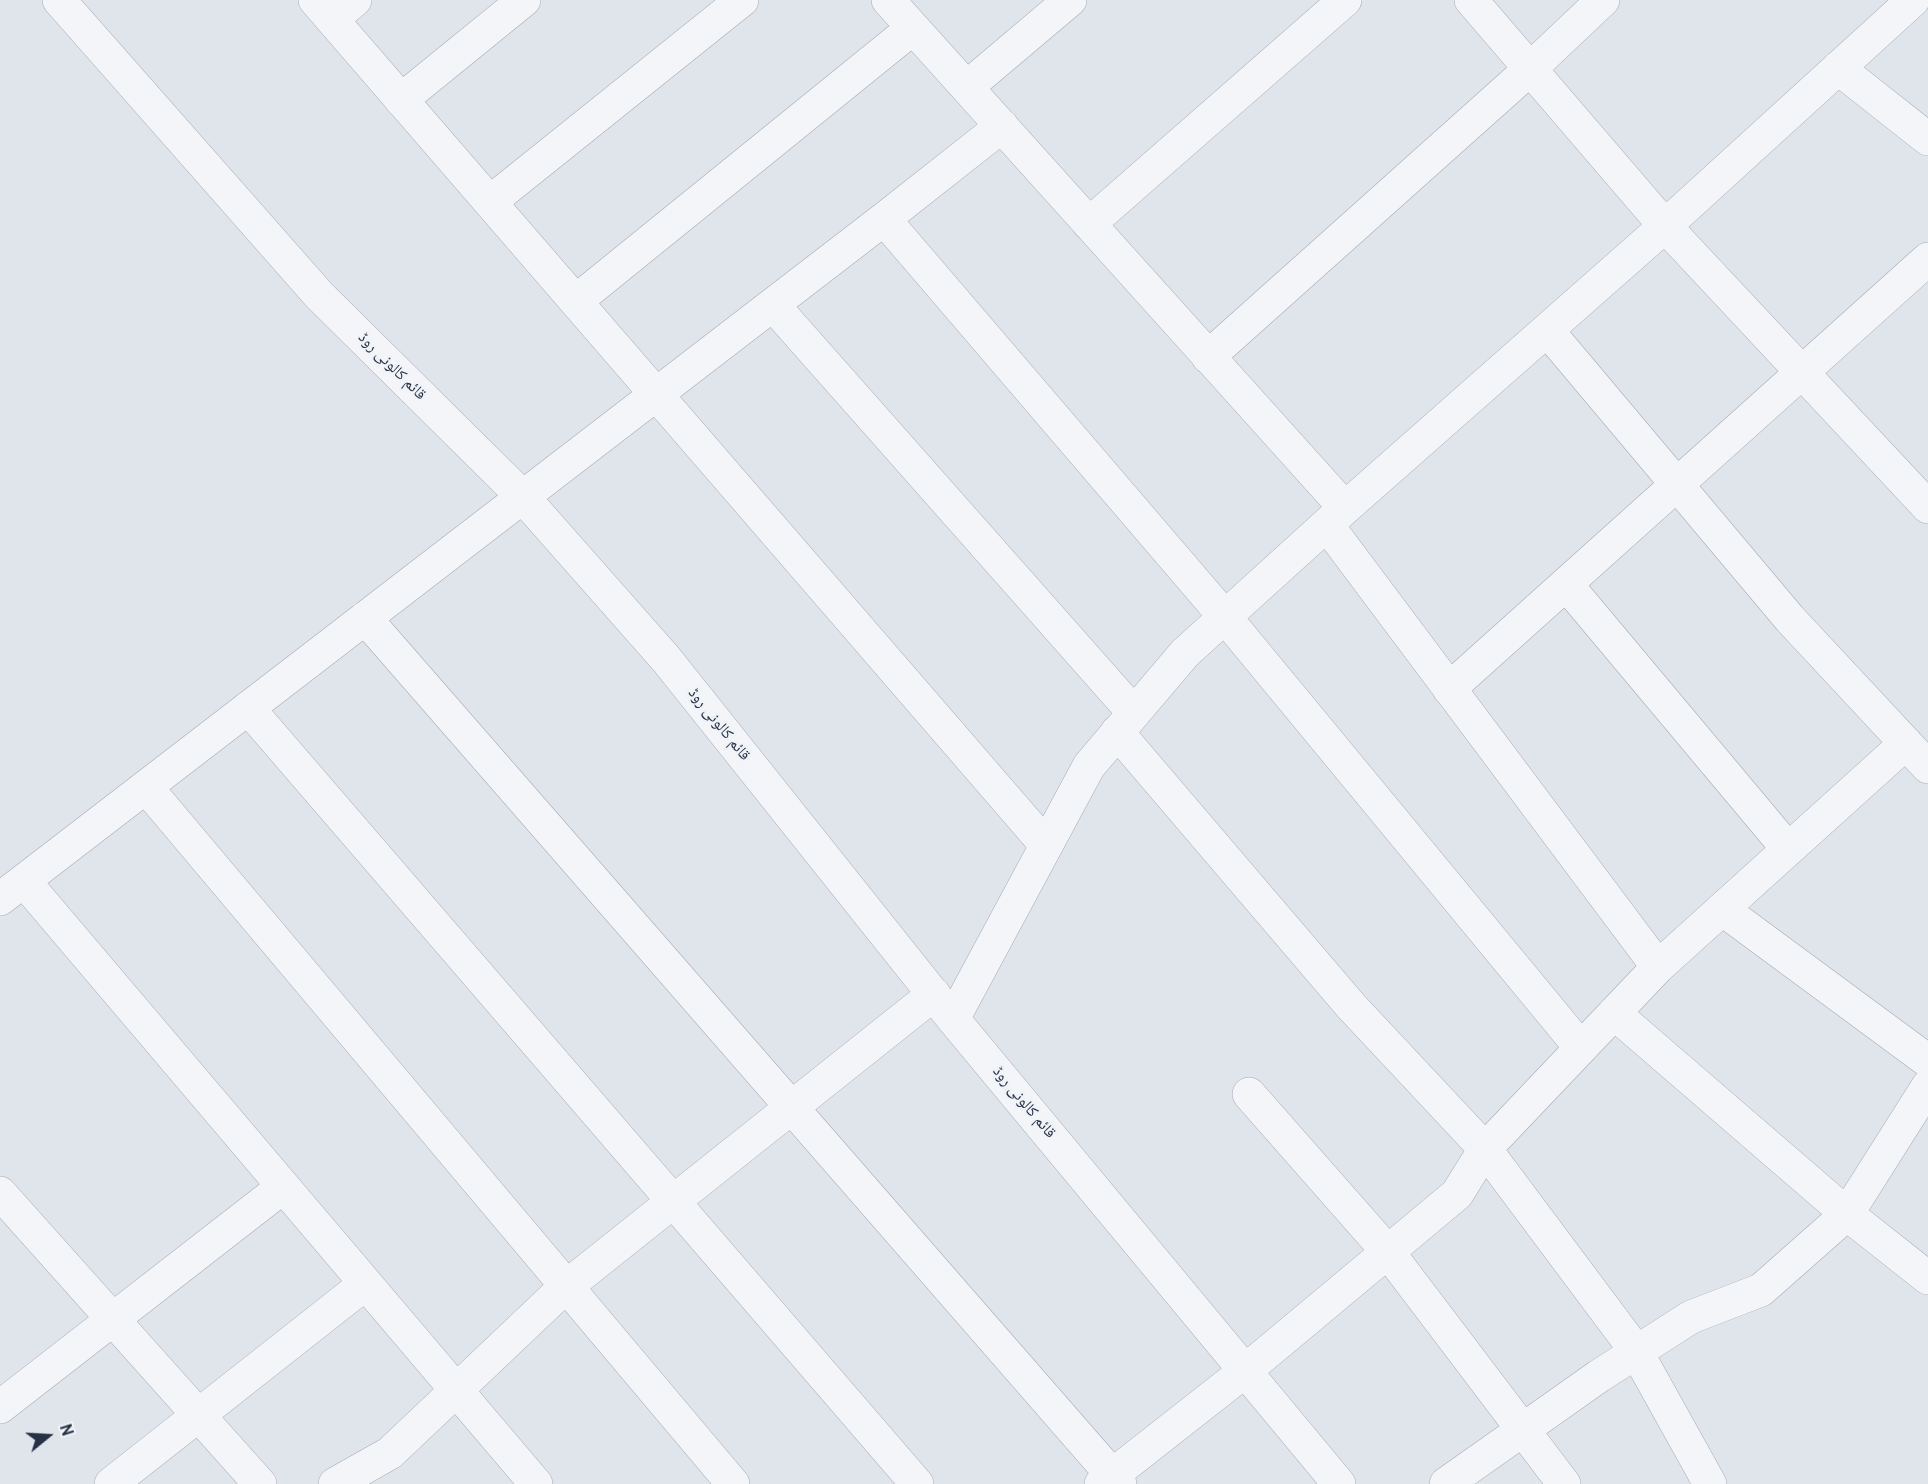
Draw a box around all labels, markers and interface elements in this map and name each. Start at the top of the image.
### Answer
street label: قائم کالونی روڈ [353,329,429,405]
street label: قائم کالونی روڈ [683,685,753,765]
street label: قائم کالونی روڈ [987,1063,1059,1143]
north arrow [18,1406,78,1466]
text: N [54,1422,76,1439]

